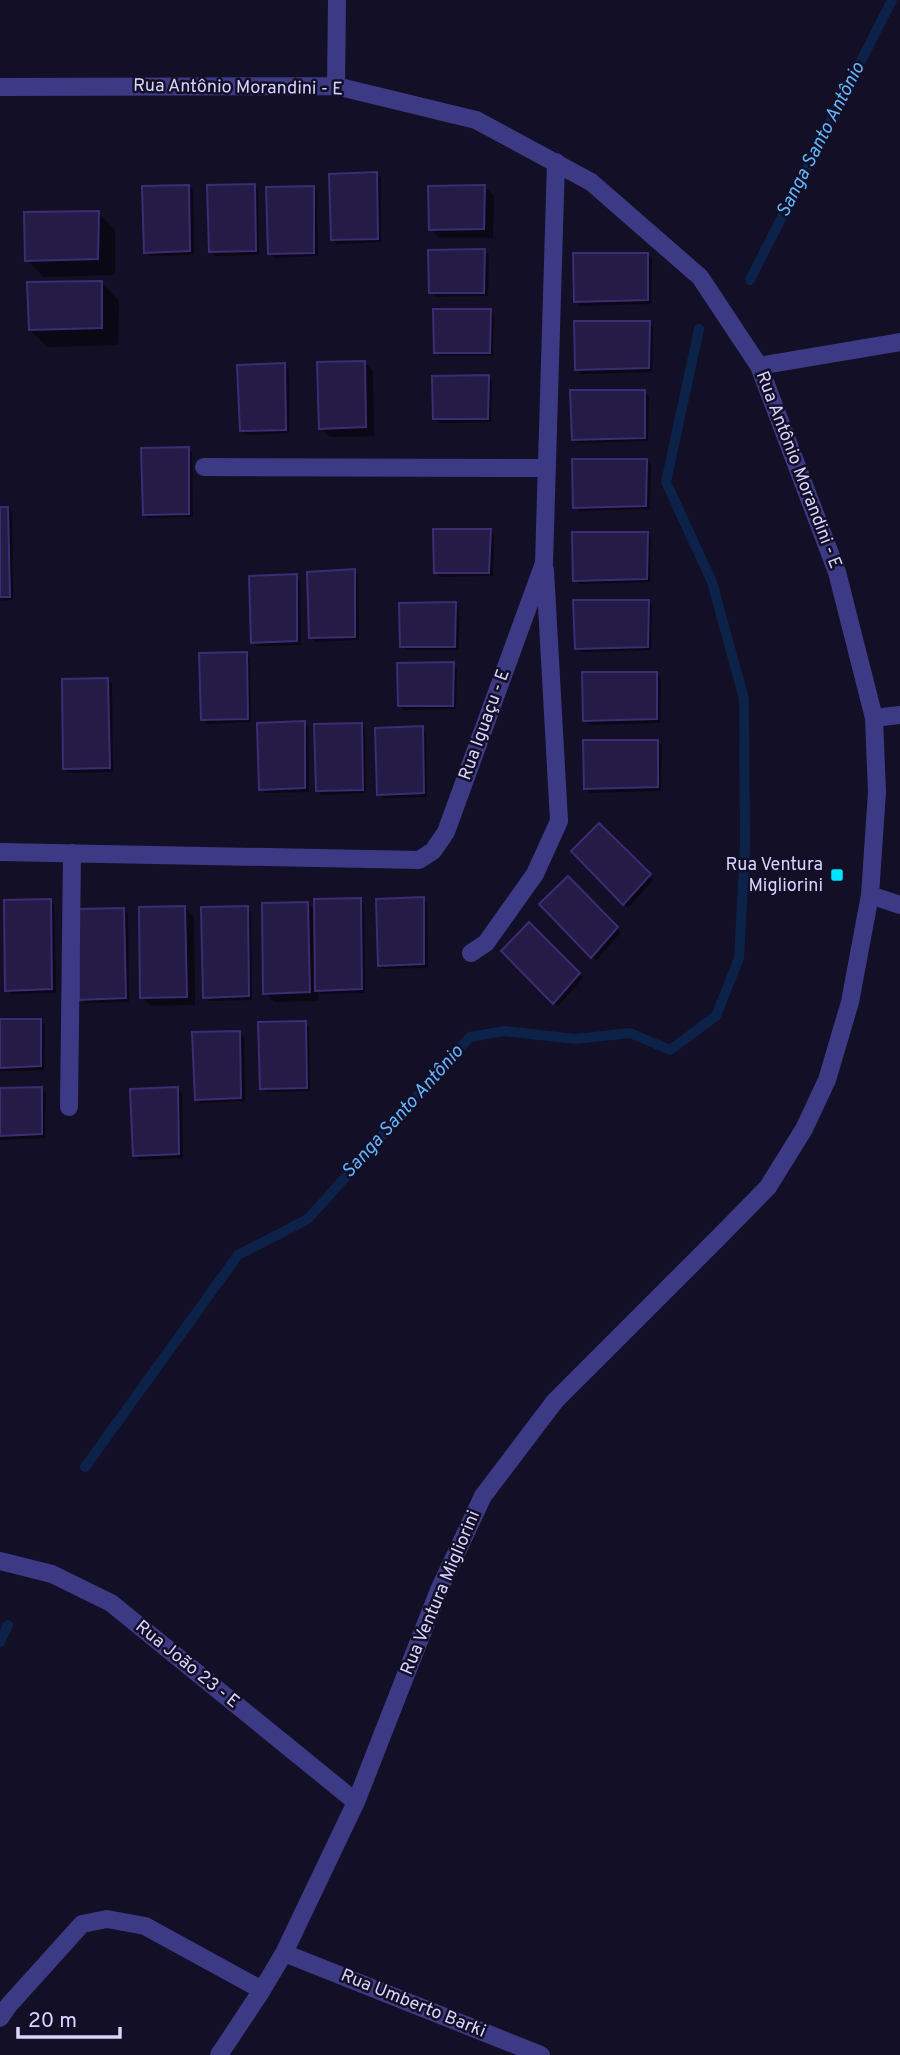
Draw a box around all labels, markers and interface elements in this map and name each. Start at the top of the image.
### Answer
water label: Sanga Santo Antônio [772,58,871,222]
street label: Rua Antônio Morandini - E [133,75,343,101]
street label: Rua Antônio Morandini - E [750,368,846,572]
street label: Rua Iguaçu - E [454,666,516,784]
place label: Rua Ventura Migliorini [726,854,823,898]
marker: Rua Ventura Migliorini [829,867,845,883]
water label: Sanga Santo Antônio [337,1040,470,1183]
street label: Rua Ventura Migliorini [396,1507,486,1679]
street label: Rua João 23 - E [130,1616,244,1714]
street label: Rua Umberto Barki [337,1964,489,2044]
scale bar [18,1996,119,2040]
text: 20 m [28,2008,77,2035]

